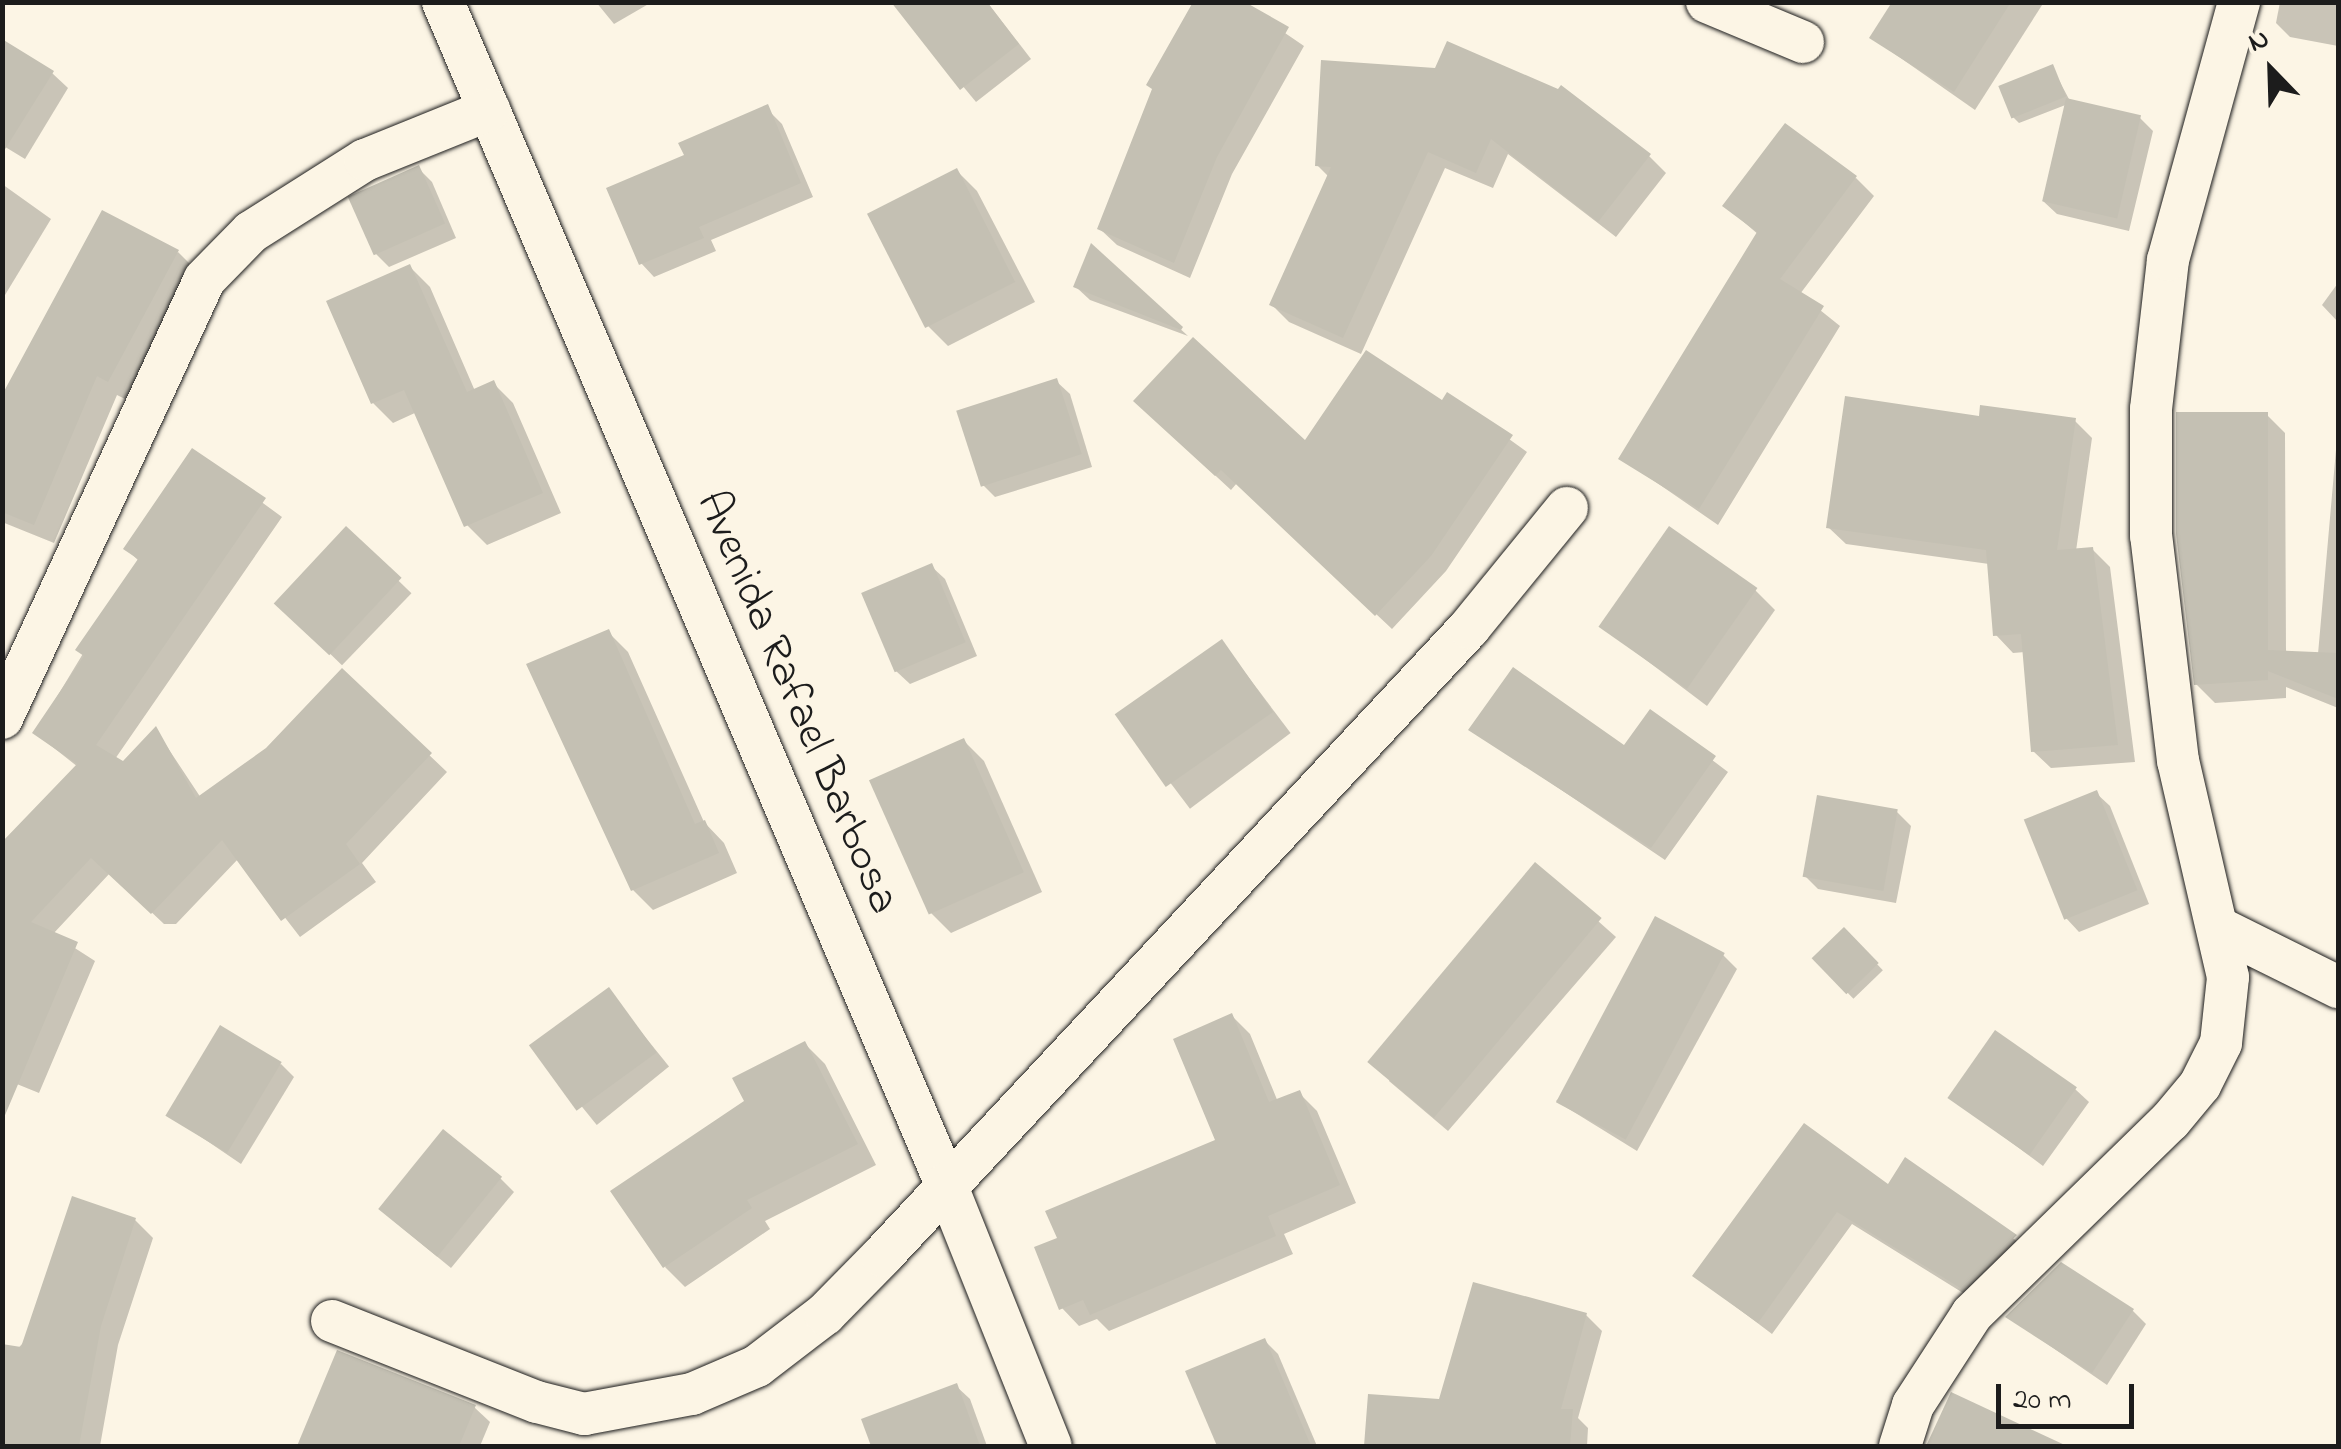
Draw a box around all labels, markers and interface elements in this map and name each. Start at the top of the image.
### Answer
text: N [2242,19,2276,64]
north arrow [2221,20,2321,120]
street label: Avenida Rafael Barbosa [682,484,910,922]
scale bar [2001,1364,2138,1426]
text: 20 m [2013,1379,2072,1423]

